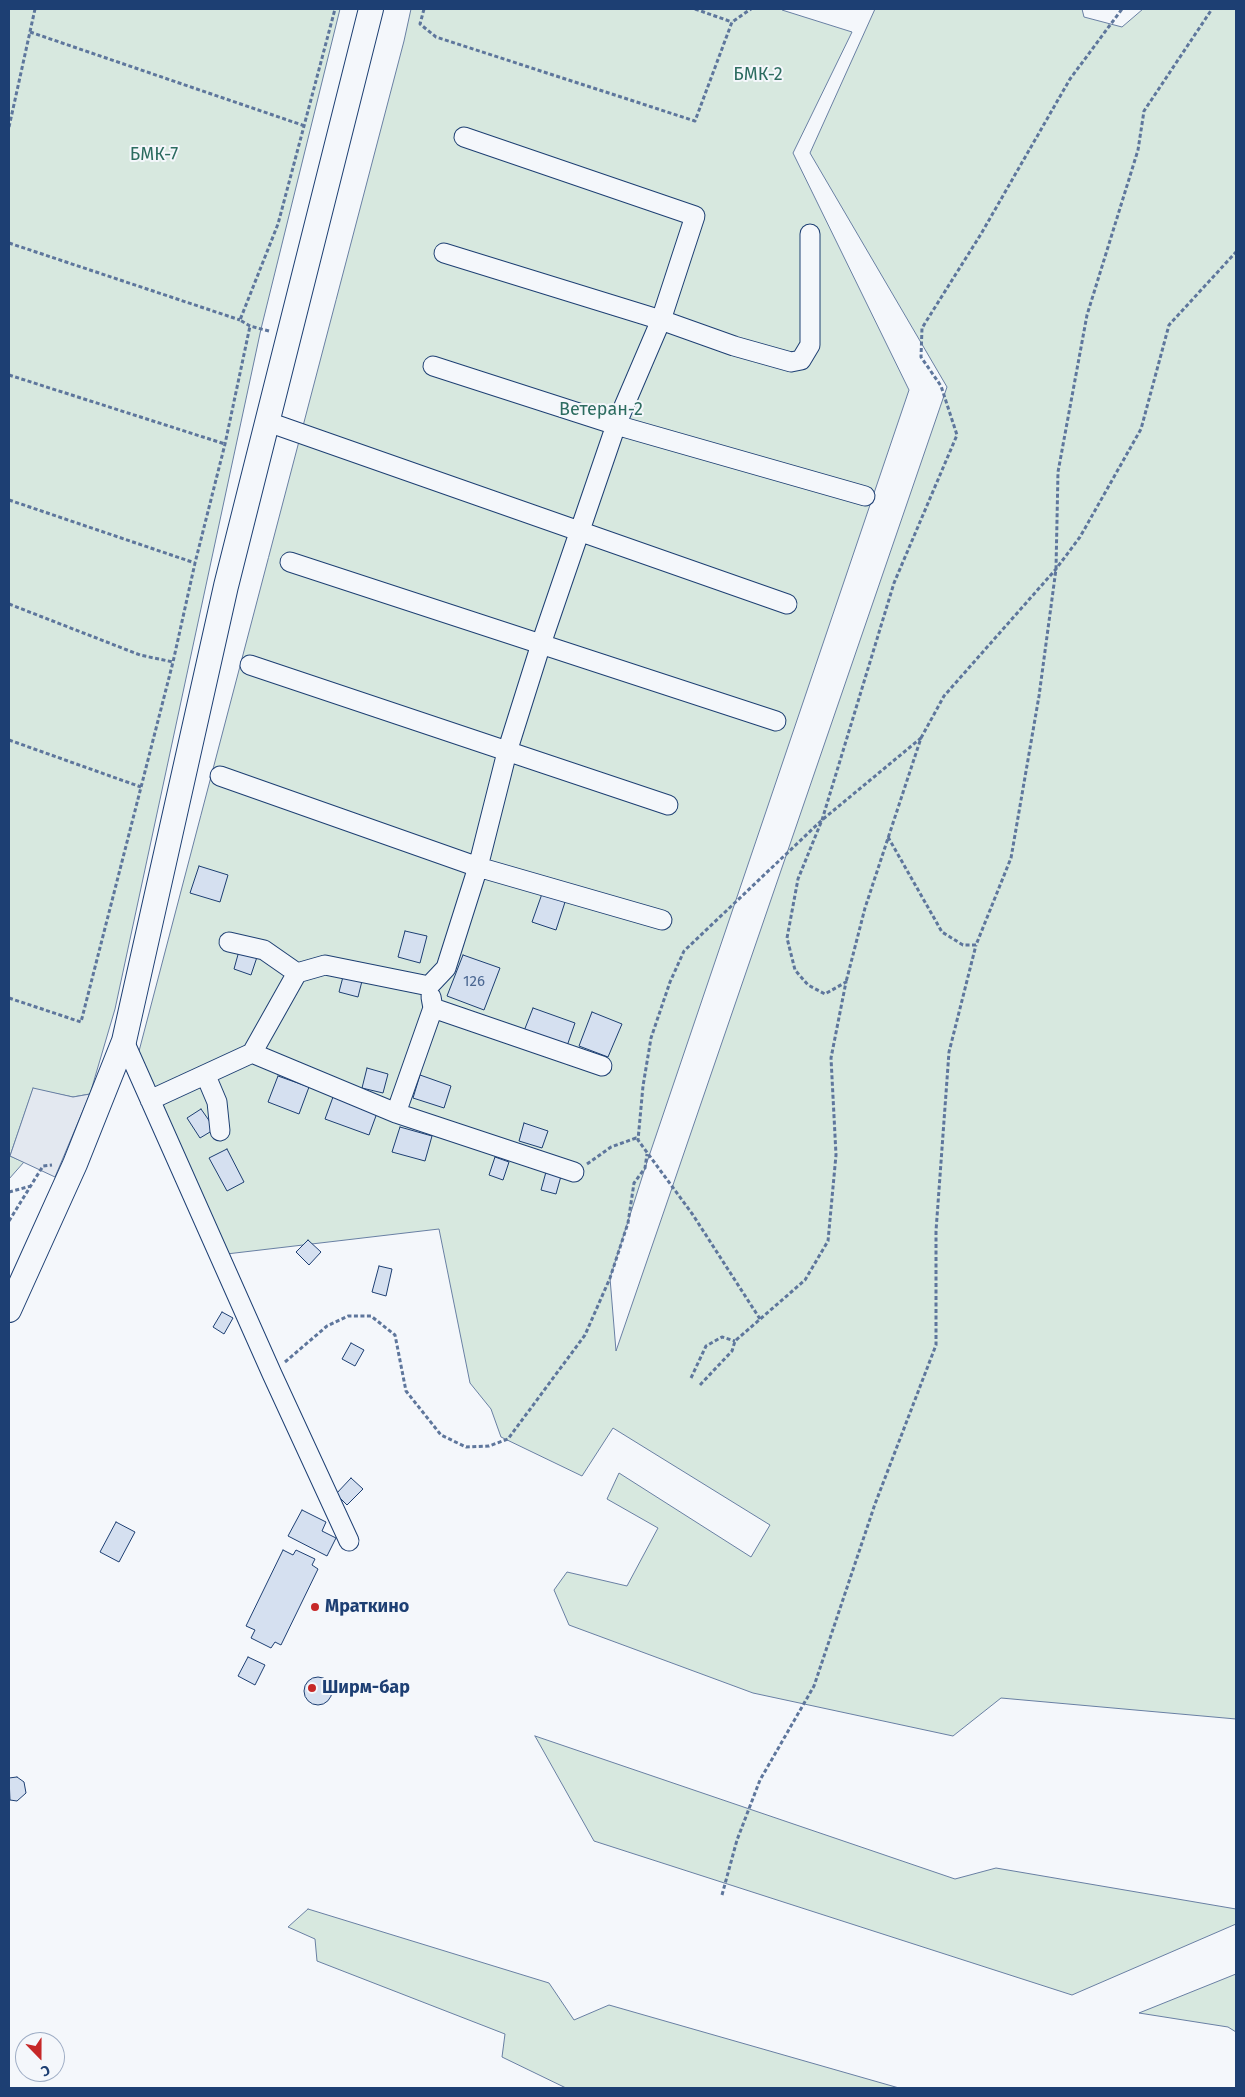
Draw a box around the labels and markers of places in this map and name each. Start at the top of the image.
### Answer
place label: Мраткино [325,1596,409,1618]
marker: Мраткино [309,1601,321,1613]
place label: Ширм-бар [322,1677,410,1699]
marker: Ширм-бар [306,1682,318,1694]

